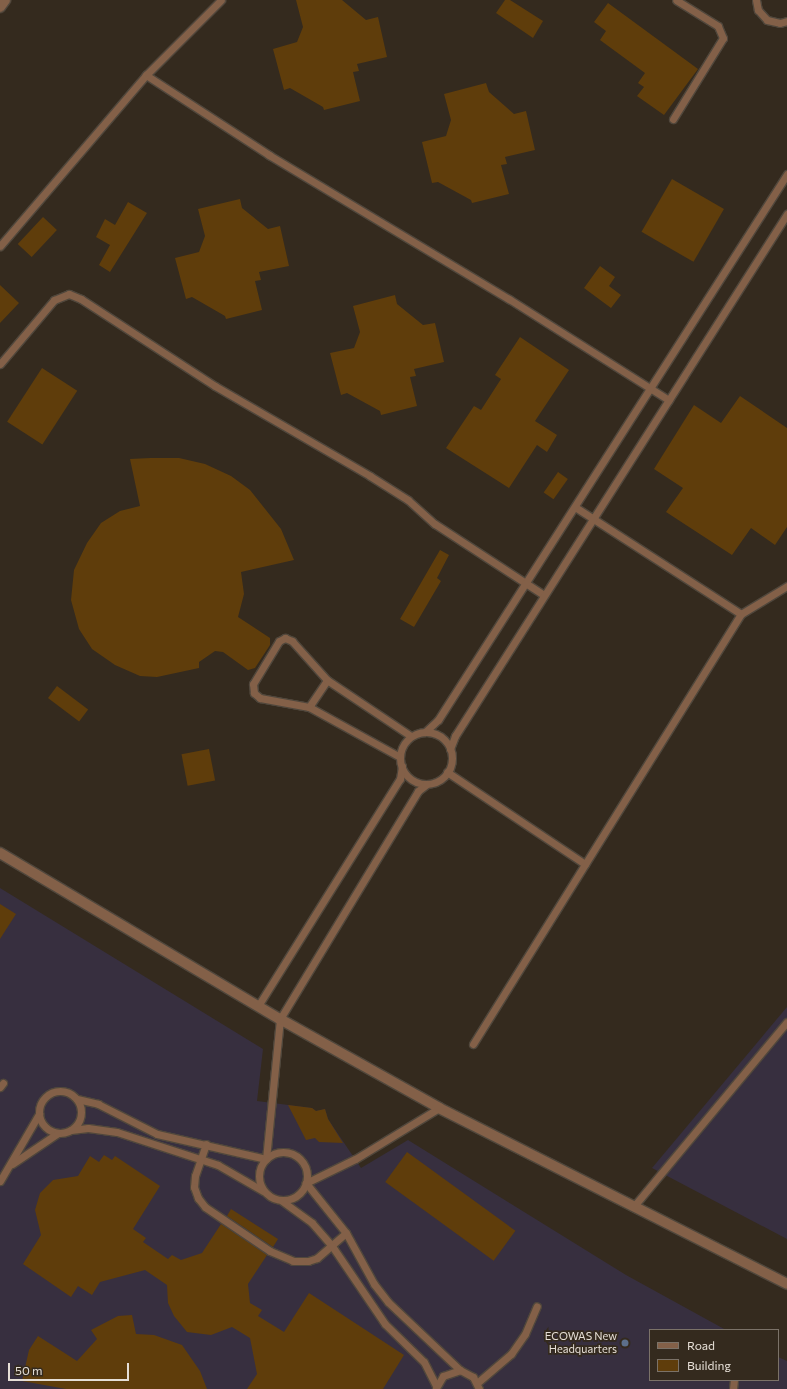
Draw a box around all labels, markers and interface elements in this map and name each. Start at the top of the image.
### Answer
legend [649,1329,779,1381]
place label: ECOWAS New Headquarters [545,1330,617,1356]
marker: ECOWAS New Headquarters [620,1338,630,1348]
text: Road [687,1338,715,1352]
scale bar [10,1355,131,1381]
text: Building [687,1358,731,1372]
text: 50 m [15,1363,43,1377]

